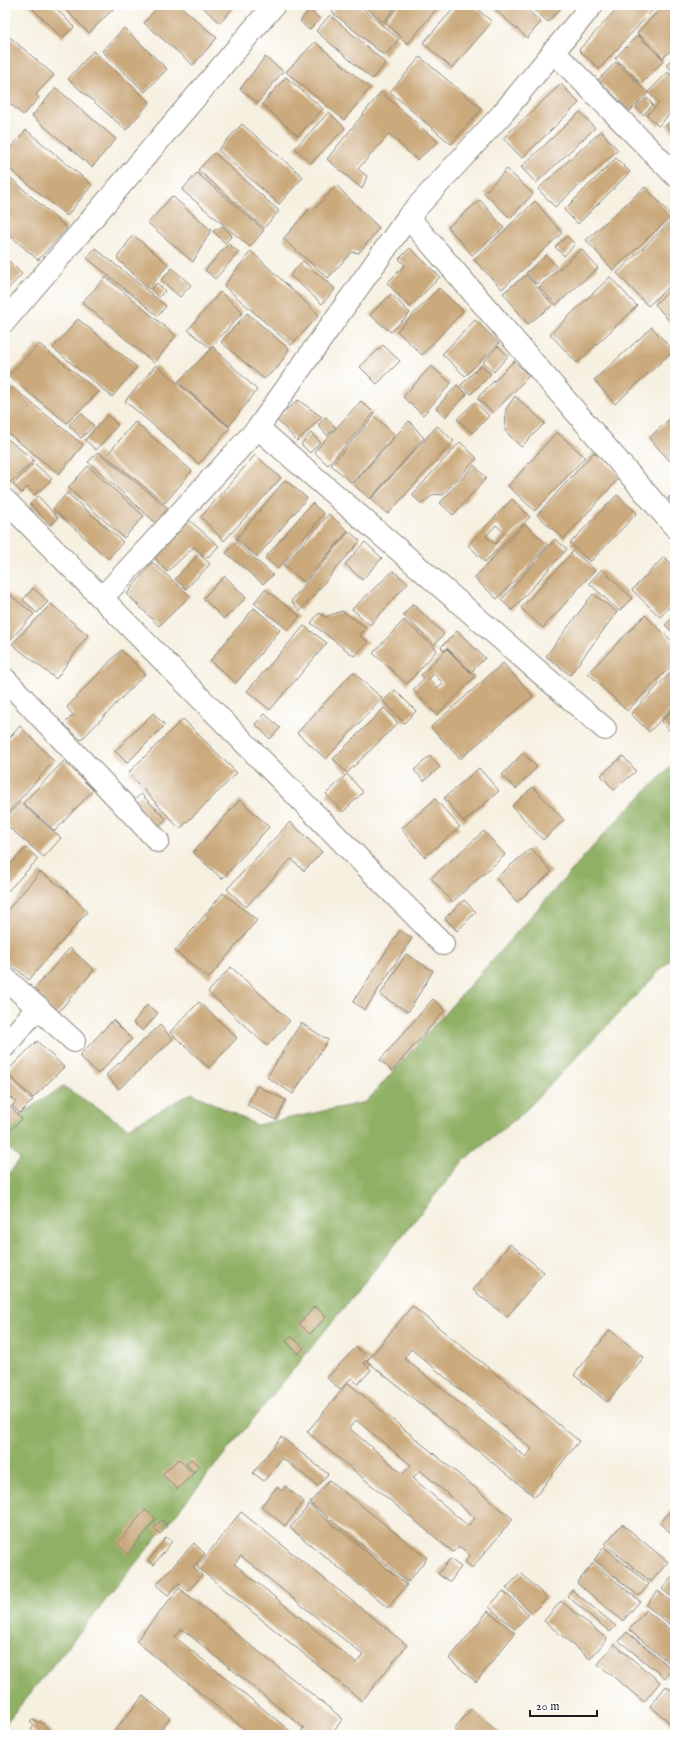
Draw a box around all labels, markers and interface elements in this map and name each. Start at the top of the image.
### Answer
scale bar [530,1692,597,1718]
text: 20 m [536,1699,559,1714]

